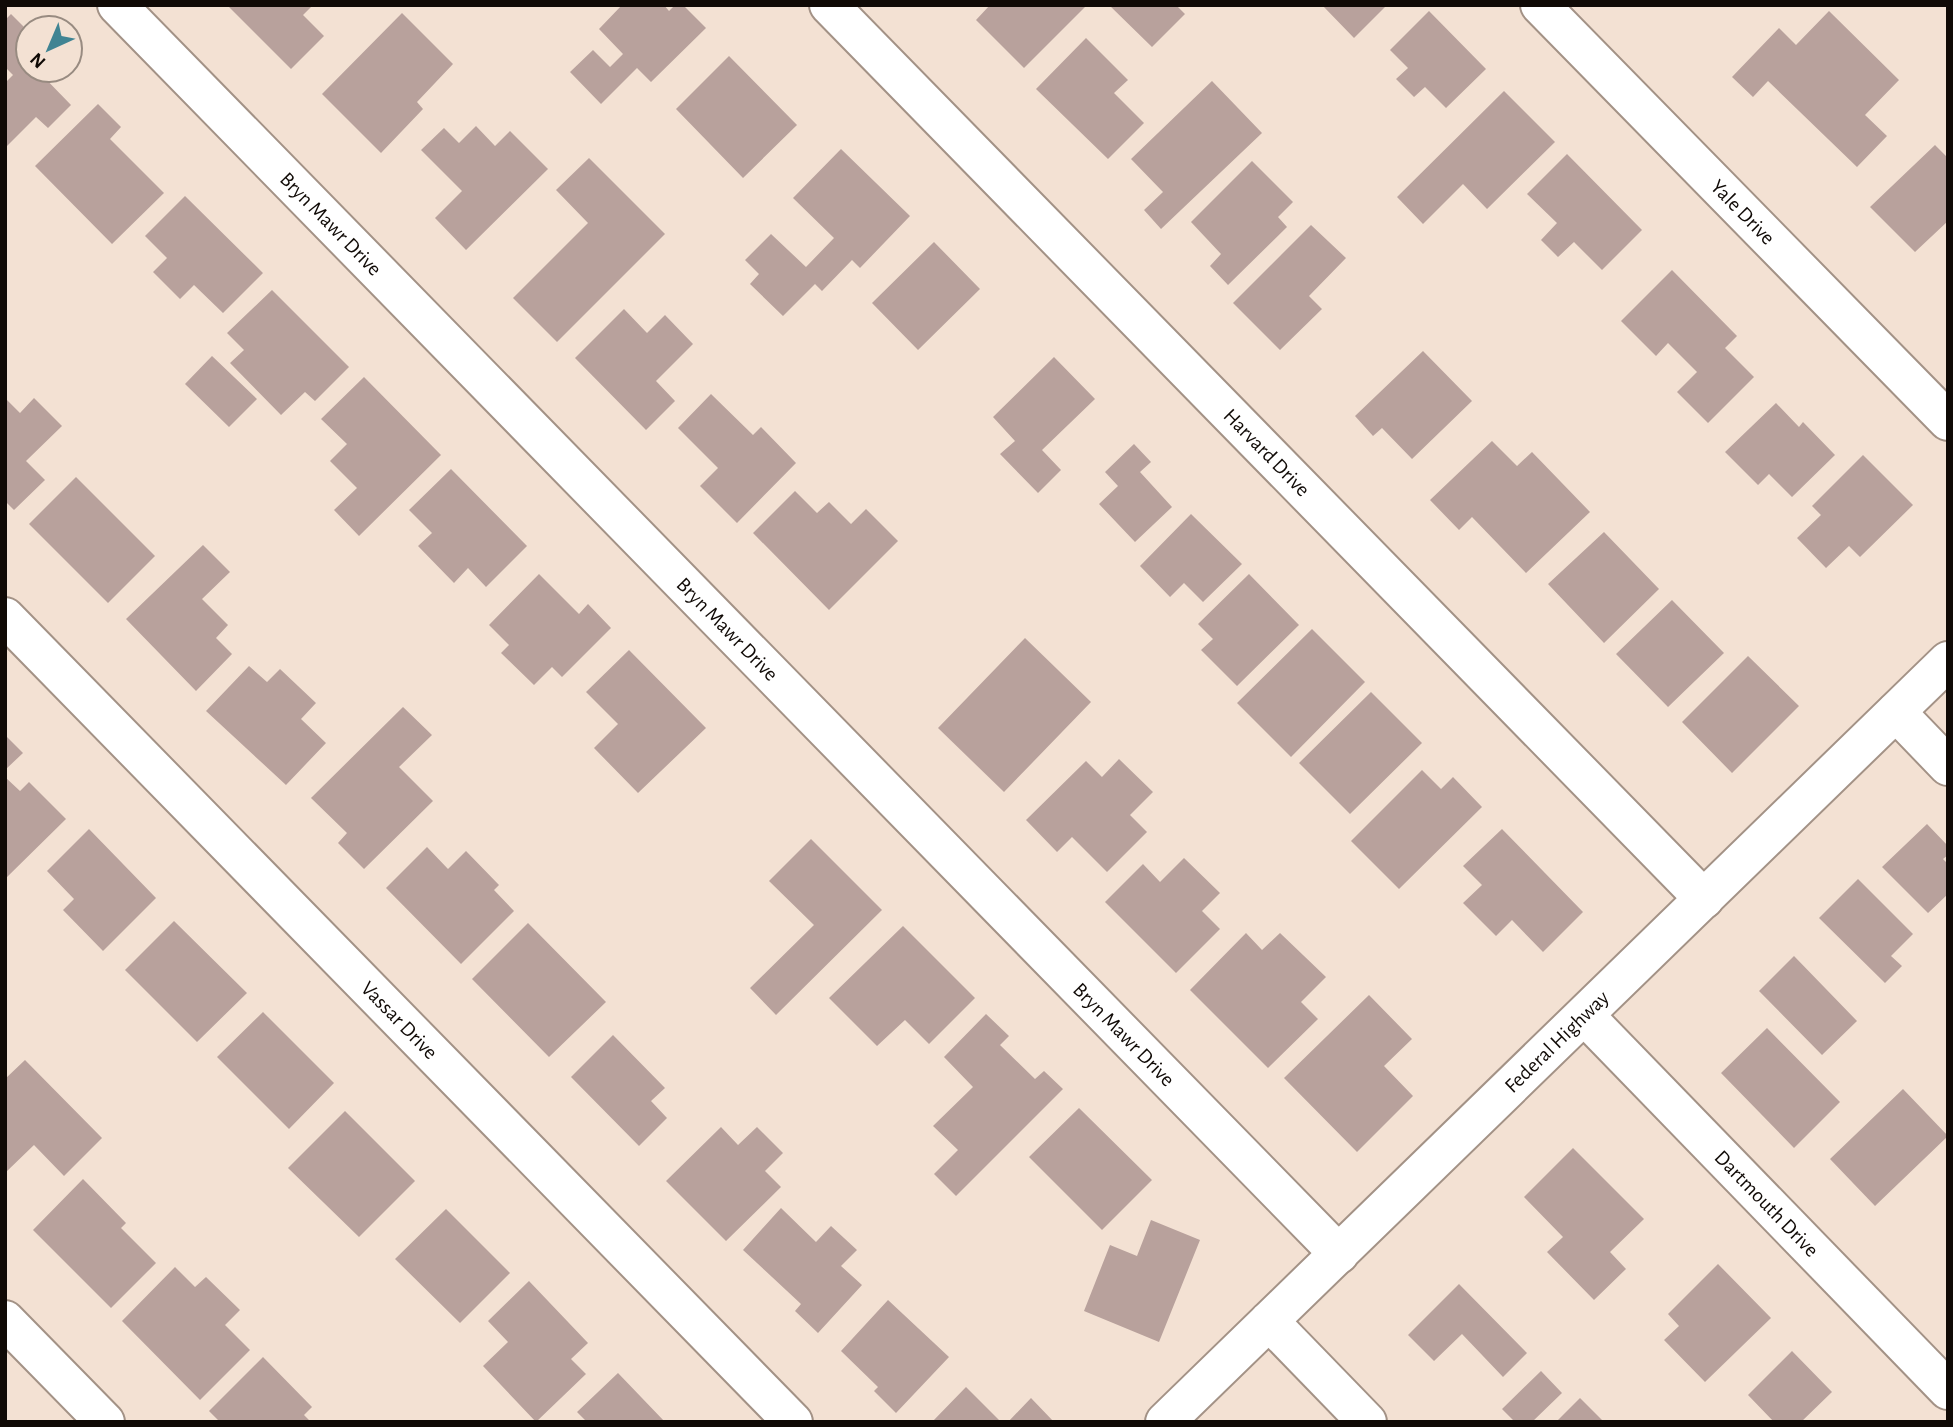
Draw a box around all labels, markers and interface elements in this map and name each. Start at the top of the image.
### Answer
north arrow [14,14,84,84]
text: N [27,49,50,72]
street label: Bryn Mawr Drive [276,168,386,279]
street label: Yale Drive [1707,176,1779,248]
street label: Harvard Drive [1220,405,1314,500]
street label: Bryn Mawr Drive [673,573,782,685]
street label: Vassar Drive [357,977,442,1063]
street label: Bryn Mawr Drive [1069,979,1179,1090]
street label: Federal Highway [1500,987,1613,1096]
street label: Dartmouth Drive [1711,1146,1823,1261]

